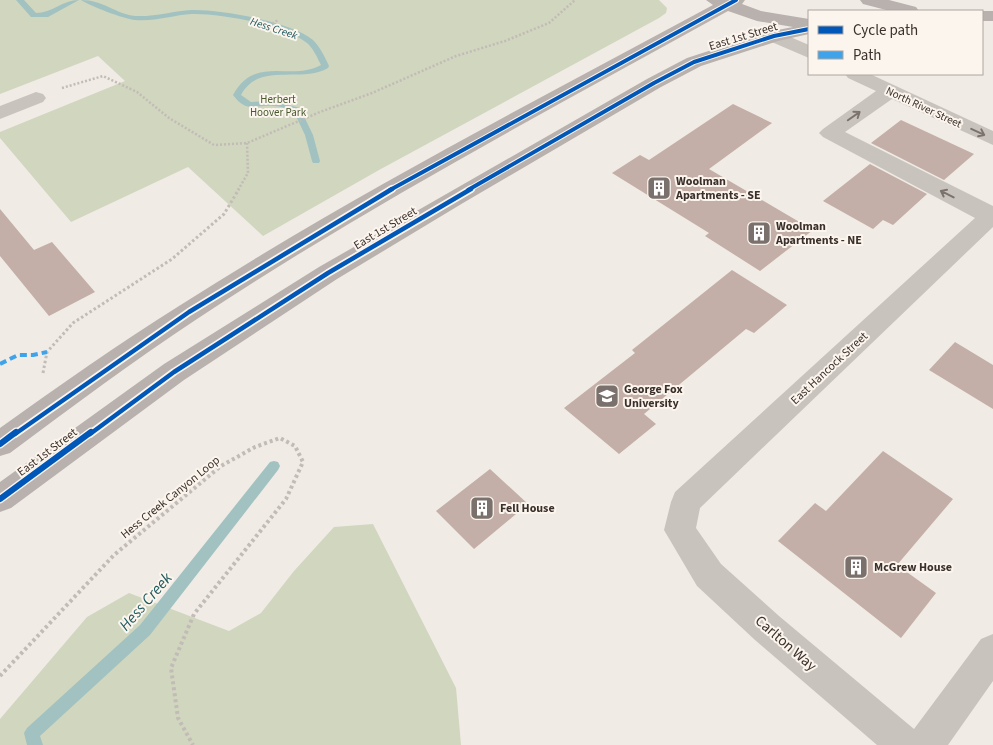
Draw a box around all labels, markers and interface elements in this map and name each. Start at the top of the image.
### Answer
legend [808,10,983,75]
water label: Hess Creek [248,14,300,43]
street label: East 1st Street [707,18,780,55]
text: Cycle path [853,20,918,41]
text: Path [853,45,881,66]
street label: North River Street [884,83,964,132]
park label: Herbert Hoover Park [250,92,307,120]
one-way arrow [847,111,861,121]
one-way arrow [970,128,985,137]
place label: Woolman Apartments - SE [675,173,761,204]
building icon: Woolman Apartments - SE [646,175,672,201]
one-way arrow [940,189,955,198]
street label: East 1st Street [350,203,420,254]
place label: Woolman Apartments - NE [775,218,862,249]
building icon: Woolman Apartments - NE [746,220,772,246]
street label: East Hancock Street [787,328,872,409]
place label: George Fox University [624,381,683,412]
school or university icon: George Fox University [594,383,620,409]
street label: East 1st Street [14,424,81,481]
street label: Hess Creek Canyon Loop [117,452,224,543]
building icon: Fell House [469,495,495,521]
place label: Fell House [500,500,555,517]
building icon: McGrew House [843,554,869,580]
place label: McGrew House [874,559,952,576]
water label: Hess Creek [114,567,178,636]
street label: Carlton Way [750,611,821,676]

